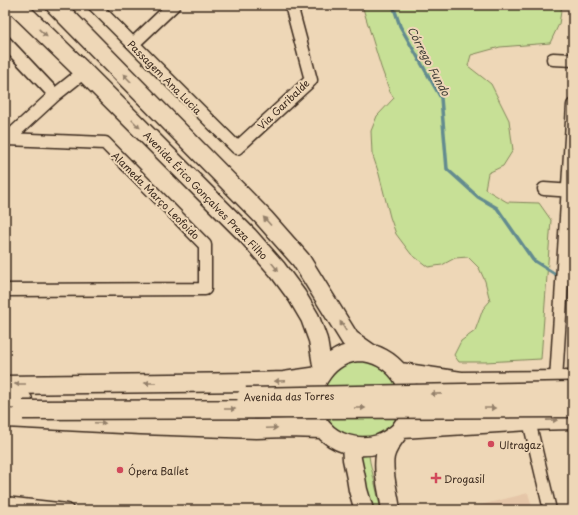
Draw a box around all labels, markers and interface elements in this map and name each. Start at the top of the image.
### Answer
water label: Córrego Fundo [403,23,455,100]
one-way arrow [38,28,48,37]
street label: Passagem Ana Lucia [125,37,206,118]
one-way arrow [122,73,132,83]
street label: Via Garibalde [254,75,313,133]
one-way arrow [131,119,141,129]
street label: Avenida Érico Gonçalves Preza Filho [140,127,272,263]
street label: Alameda Março Leofoido [109,148,204,243]
one-way arrow [262,216,271,226]
one-way arrow [270,262,279,273]
one-way arrow [339,320,346,332]
one-way arrow [273,378,286,384]
one-way arrow [143,380,156,386]
one-way arrow [14,381,26,388]
street label: Avenida das Torres [244,388,335,404]
one-way arrow [430,390,442,397]
one-way arrow [354,405,367,411]
one-way arrow [484,405,497,411]
one-way arrow [224,406,237,412]
one-way arrow [546,417,559,423]
one-way arrow [94,419,106,426]
one-way arrow [266,425,278,432]
place label: Ultragaz [499,437,541,452]
marker: Ultragaz [486,439,496,449]
place label: Ópera Ballet [128,463,189,478]
marker: Ópera Ballet [115,465,125,475]
place label: Drogasil [444,471,485,486]
marker: Drogasil [431,473,441,483]

